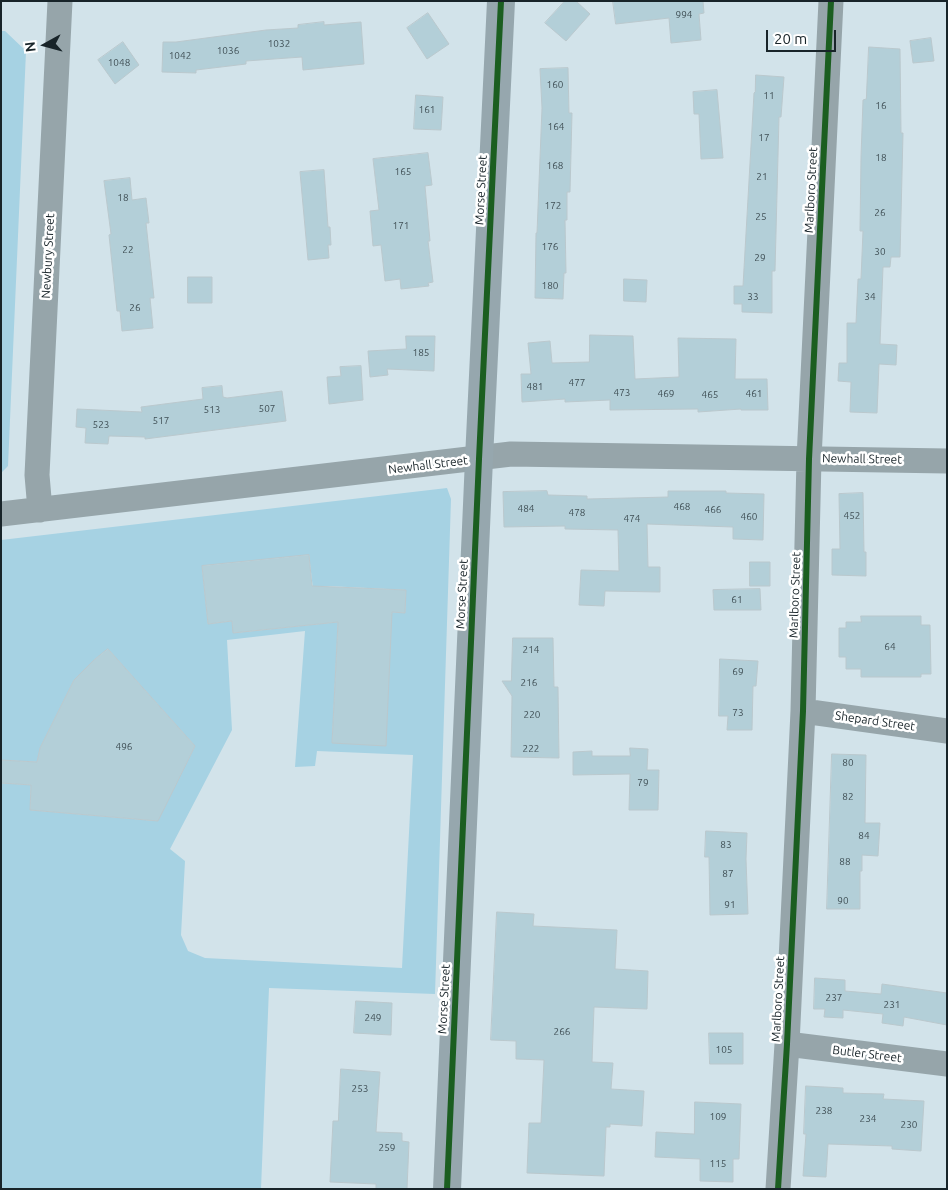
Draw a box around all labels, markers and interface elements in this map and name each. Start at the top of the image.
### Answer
house number: 994 [676,9,692,21]
north arrow [20,20,70,70]
scale bar [768,20,838,52]
text: 20 m [774,30,807,47]
house number: 1032 [268,38,290,50]
text: N [22,41,39,53]
house number: 1036 [217,45,239,57]
house number: 1042 [169,50,191,62]
house number: 1048 [108,57,130,69]
house number: 160 [547,79,563,91]
house number: 11 [763,90,775,102]
house number: 16 [875,100,887,112]
house number: 161 [419,104,435,116]
house number: 164 [548,121,564,133]
house number: 17 [758,132,770,144]
street label: Marlboro Street [802,147,820,233]
house number: 18 [875,152,887,164]
street label: Morse Street [472,155,490,225]
house number: 168 [547,160,563,172]
house number: 165 [395,166,411,178]
house number: 21 [756,171,768,183]
house number: 18 [117,192,129,204]
house number: 172 [545,200,561,212]
house number: 26 [874,207,886,219]
house number: 25 [755,211,767,223]
street label: Newbury Street [39,213,57,299]
house number: 171 [393,220,409,232]
house number: 176 [542,241,558,253]
house number: 22 [122,244,134,256]
house number: 30 [874,246,886,258]
house number: 29 [754,252,766,264]
house number: 180 [542,280,558,292]
house number: 33 [747,291,759,303]
house number: 34 [864,291,876,303]
house number: 26 [129,302,141,314]
house number: 185 [413,347,429,359]
house number: 477 [569,377,585,389]
house number: 481 [527,381,543,393]
house number: 473 [614,387,630,399]
house number: 469 [658,388,674,400]
house number: 461 [746,388,762,400]
house number: 465 [702,389,718,401]
house number: 507 [259,403,275,415]
house number: 513 [204,404,220,416]
house number: 517 [153,415,169,427]
house number: 523 [93,419,109,431]
street label: Newhall Street [822,451,902,467]
street label: Newhall Street [387,453,469,477]
house number: 468 [674,501,690,513]
house number: 484 [518,503,534,515]
house number: 466 [705,504,721,516]
house number: 478 [569,507,585,519]
house number: 452 [844,510,860,522]
house number: 460 [741,511,757,523]
house number: 474 [624,513,640,525]
street label: Marlboro Street [786,552,804,638]
street label: Morse Street [453,559,471,629]
house number: 61 [731,594,743,606]
house number: 64 [884,641,896,653]
house number: 214 [523,644,539,656]
house number: 69 [732,666,744,678]
house number: 216 [521,677,537,689]
house number: 73 [732,707,744,719]
street label: Shepard Street [834,708,916,734]
house number: 220 [524,709,540,721]
house number: 496 [116,741,132,753]
house number: 222 [523,743,539,755]
house number: 80 [842,757,854,769]
house number: 79 [637,777,649,789]
house number: 82 [842,791,854,803]
house number: 84 [858,830,870,842]
house number: 83 [720,839,732,851]
house number: 88 [839,856,851,868]
house number: 87 [722,868,734,880]
house number: 90 [837,895,849,907]
house number: 91 [724,899,736,911]
street label: Marlboro Street [769,956,787,1042]
street label: Morse Street [435,964,453,1034]
house number: 237 [826,992,842,1004]
house number: 231 [884,999,900,1011]
house number: 249 [365,1012,381,1024]
house number: 266 [554,1026,570,1038]
street label: Butler Street [832,1043,902,1065]
house number: 105 [716,1044,732,1056]
house number: 253 [352,1083,368,1095]
house number: 238 [816,1105,832,1117]
house number: 109 [710,1111,726,1123]
house number: 234 [860,1113,876,1125]
house number: 230 [901,1119,917,1131]
house number: 259 [379,1142,395,1154]
house number: 115 [710,1158,726,1170]

